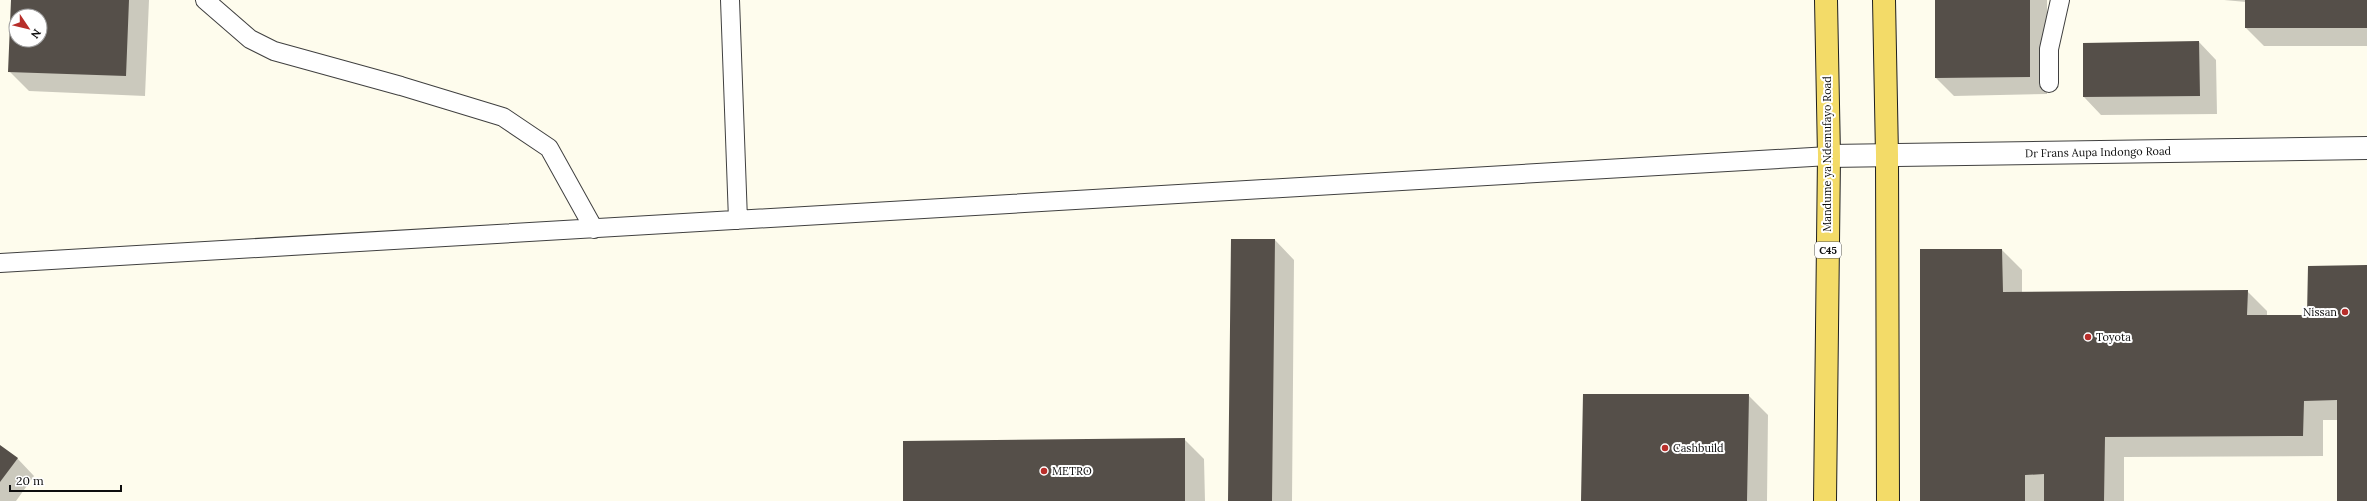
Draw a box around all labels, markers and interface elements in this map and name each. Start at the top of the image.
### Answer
north arrow [8,8,48,48]
text: N [28,26,44,42]
street label: Mandume ya Ndemufayo Road [1820,76,1834,232]
street label: Dr Frans Aupa Indongo Road [2025,144,2172,160]
road number: C45 [1815,242,1841,258]
place label: Nissan [2303,305,2337,319]
marker: Nissan [2340,307,2350,317]
place label: Toyota [2096,330,2131,344]
marker: Toyota [2083,332,2093,342]
place label: Cashbuild [1673,441,1724,455]
marker: Cashbuild [1660,443,1670,453]
place label: METRO [1052,464,1092,478]
marker: METRO [1039,466,1049,476]
scale bar [10,467,121,493]
text: 20 m [16,473,44,488]

